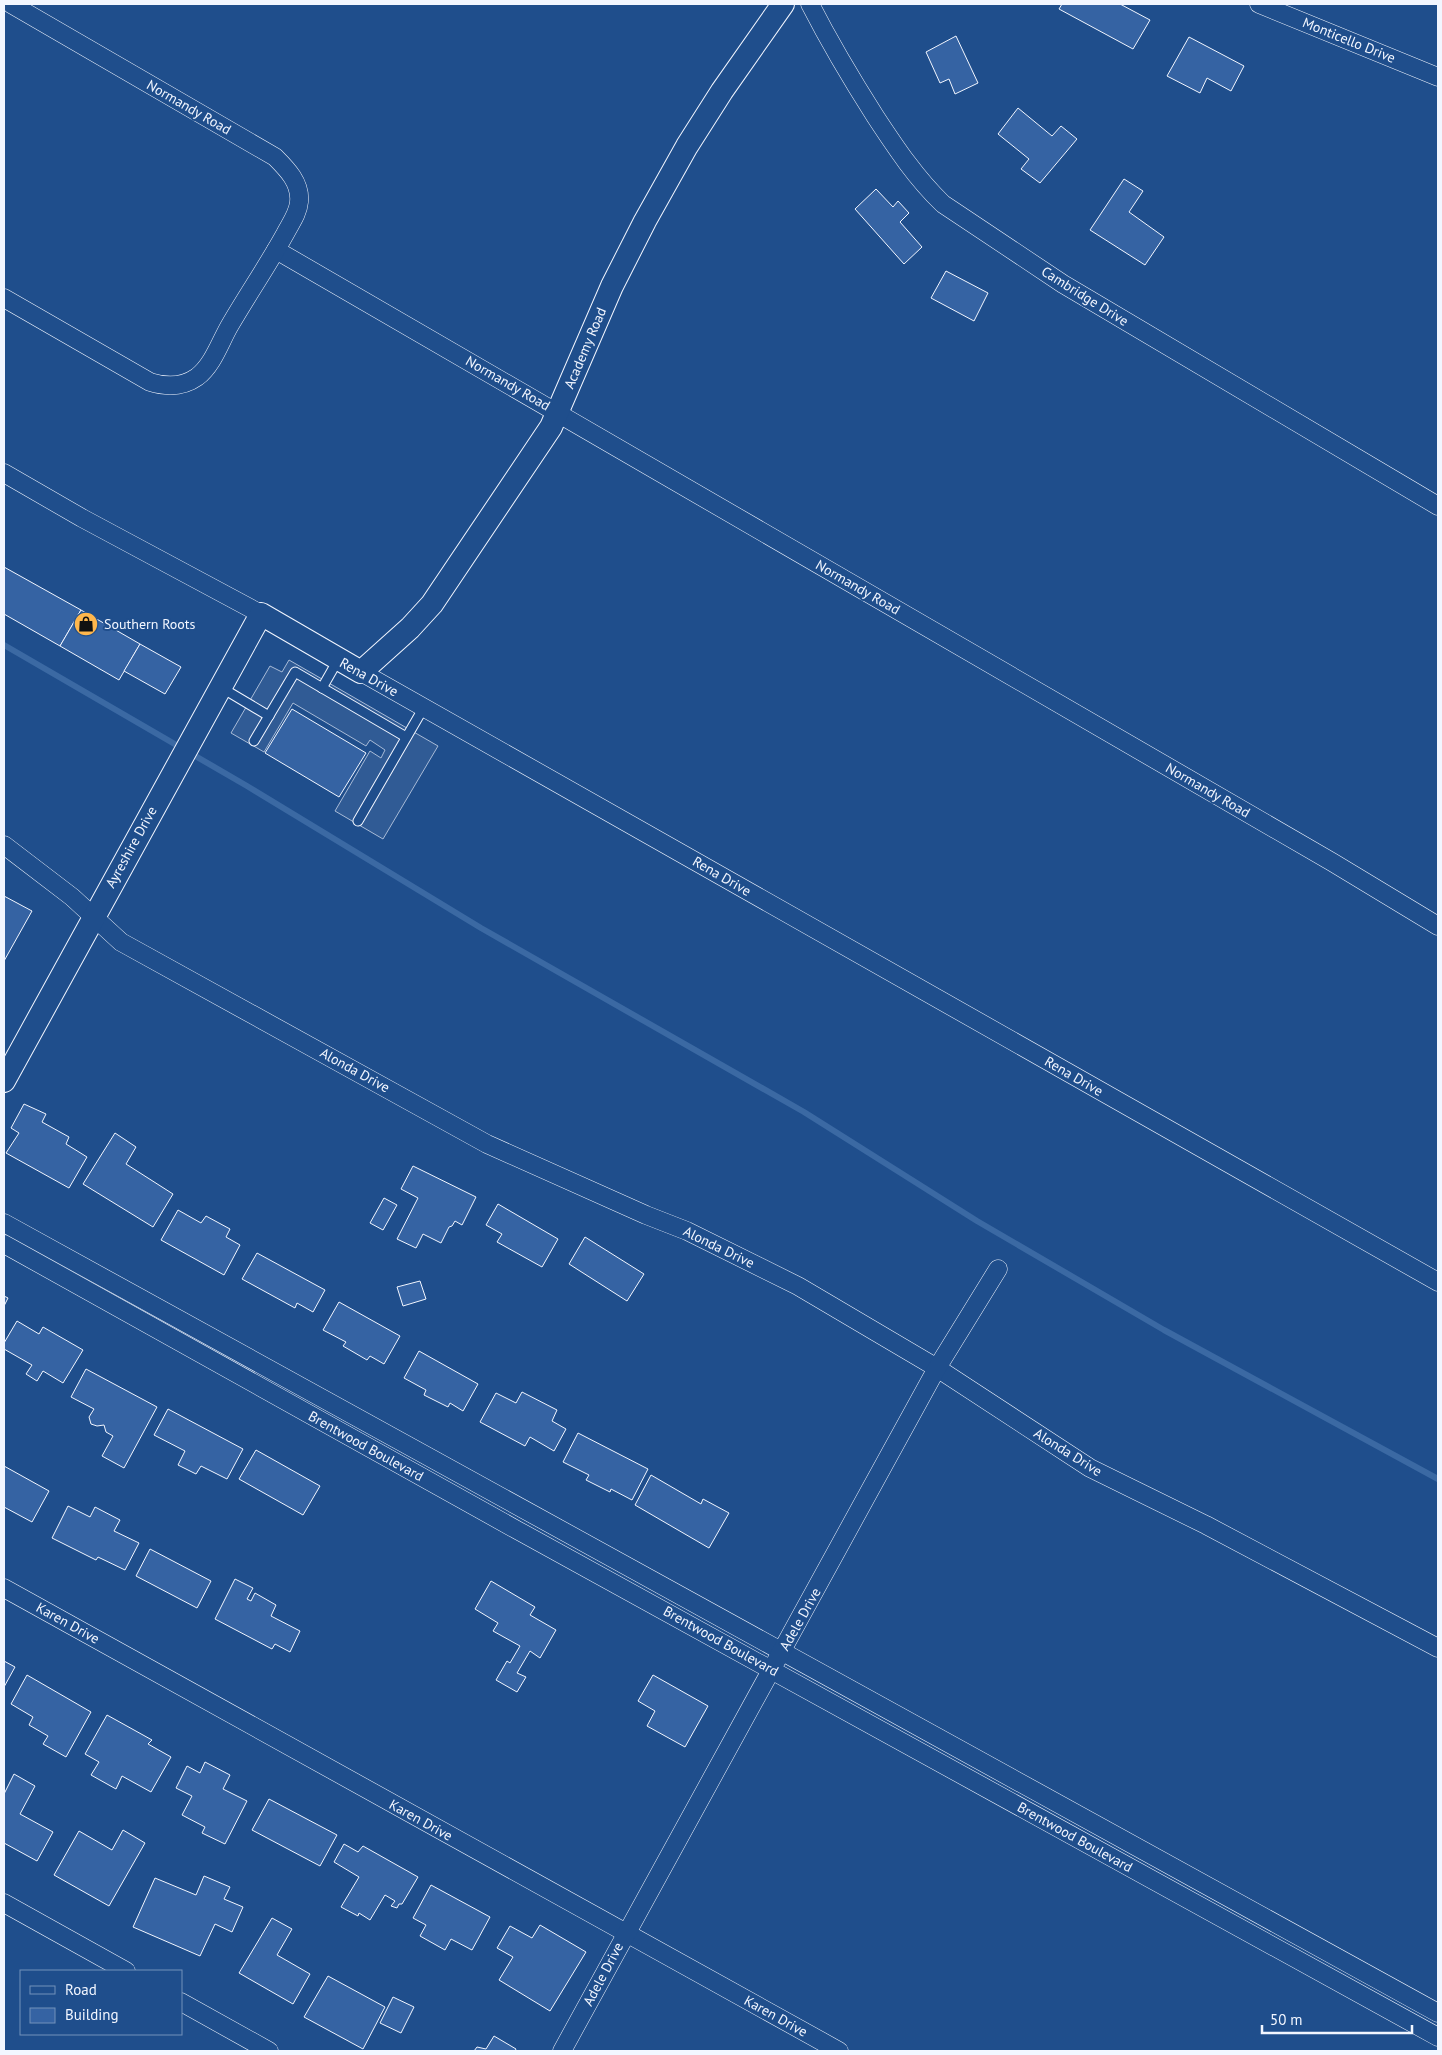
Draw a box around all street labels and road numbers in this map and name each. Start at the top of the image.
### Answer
street label: Monticello Drive [1300,13,1398,67]
street label: Normandy Road [144,76,234,138]
street label: Cambridge Drive [1038,262,1132,330]
street label: Academy Road [560,305,610,391]
street label: Normandy Road [463,352,553,414]
street label: Normandy Road [813,556,903,618]
street label: Rena Drive [336,653,402,701]
street label: Normandy Road [1163,759,1253,821]
street label: Ayreshire Drive [101,803,161,891]
street label: Rena Drive [690,852,754,900]
street label: Alonda Drive [317,1043,393,1097]
street label: Rena Drive [1042,1052,1106,1100]
street label: Alonda Drive [680,1222,758,1272]
street label: Brentwood Boulevard [305,1407,427,1485]
street label: Alonda Drive [1031,1424,1105,1480]
street label: Adele Drive [775,1584,825,1654]
street label: Karen Drive [33,1598,103,1648]
street label: Brentwood Boulevard [660,1602,782,1680]
street label: Karen Drive [386,1795,456,1845]
street label: Brentwood Boulevard [1014,1798,1136,1876]
street label: Adele Drive [579,1939,627,2009]
street label: Karen Drive [741,1991,811,2041]

